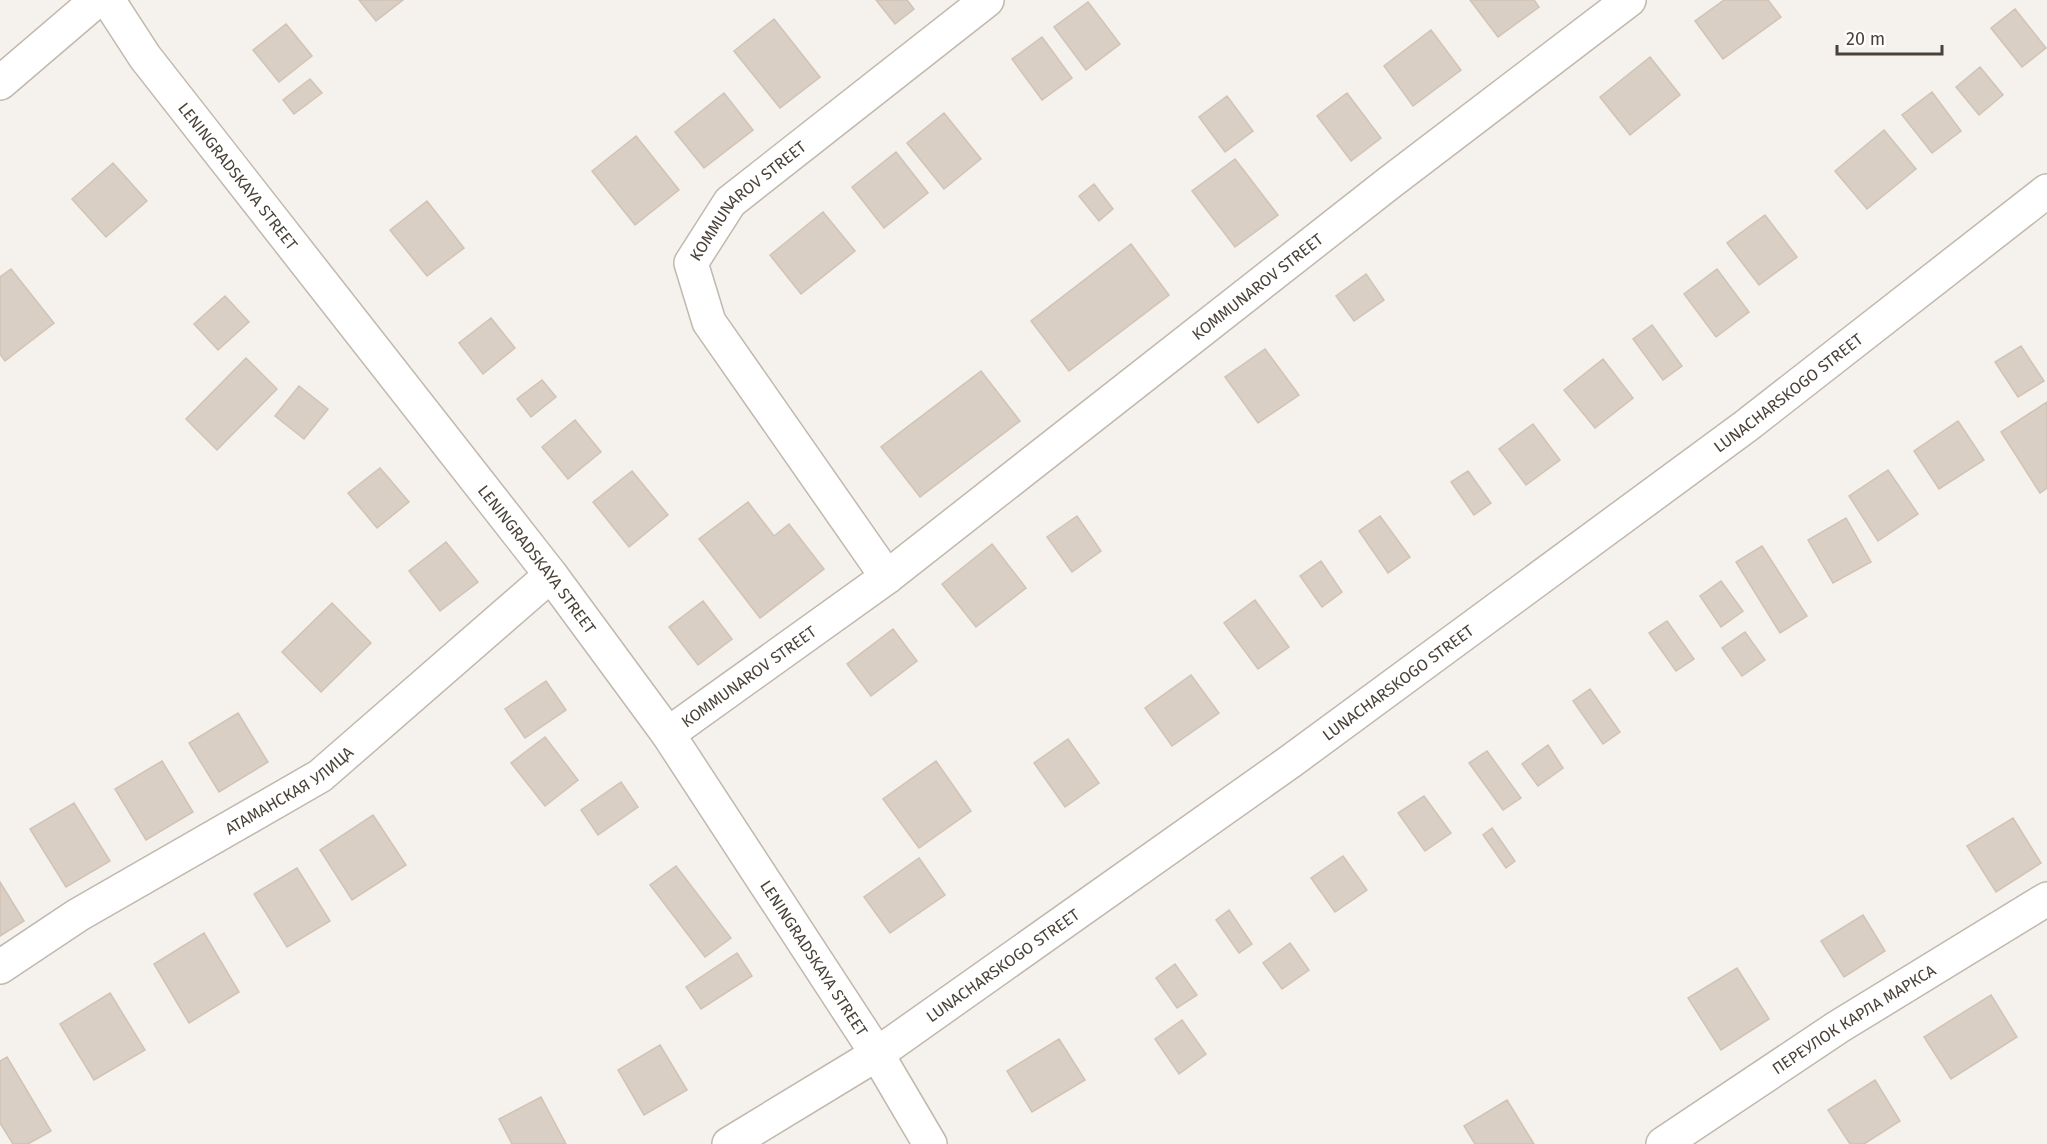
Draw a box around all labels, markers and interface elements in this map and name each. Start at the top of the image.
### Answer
scale bar [1837,18,1942,56]
text: 20 m [1846,28,1885,50]
street label: LENINGRADSKAYA STREET [174,99,302,254]
street label: KOMMUNAROV STREET [686,137,810,264]
street label: KOMMUNAROV STREET [1188,229,1327,344]
street label: LUNACHARSKOGO STREET [1710,329,1867,457]
street label: LENINGRADSKAYA STREET [474,481,600,638]
street label: LUNACHARSKOGO STREET [1319,620,1478,745]
street label: KOMMUNAROV STREET [678,622,820,731]
street label: АТАМАНСКАЯ УЛИЦА [222,742,358,839]
street label: LENINGRADSKAYA STREET [756,877,872,1040]
street label: LUNACHARSKOGO STREET [923,905,1084,1026]
street label: ПЕРЕУЛОК КАРЛА МАРКСА [1769,960,1940,1078]

